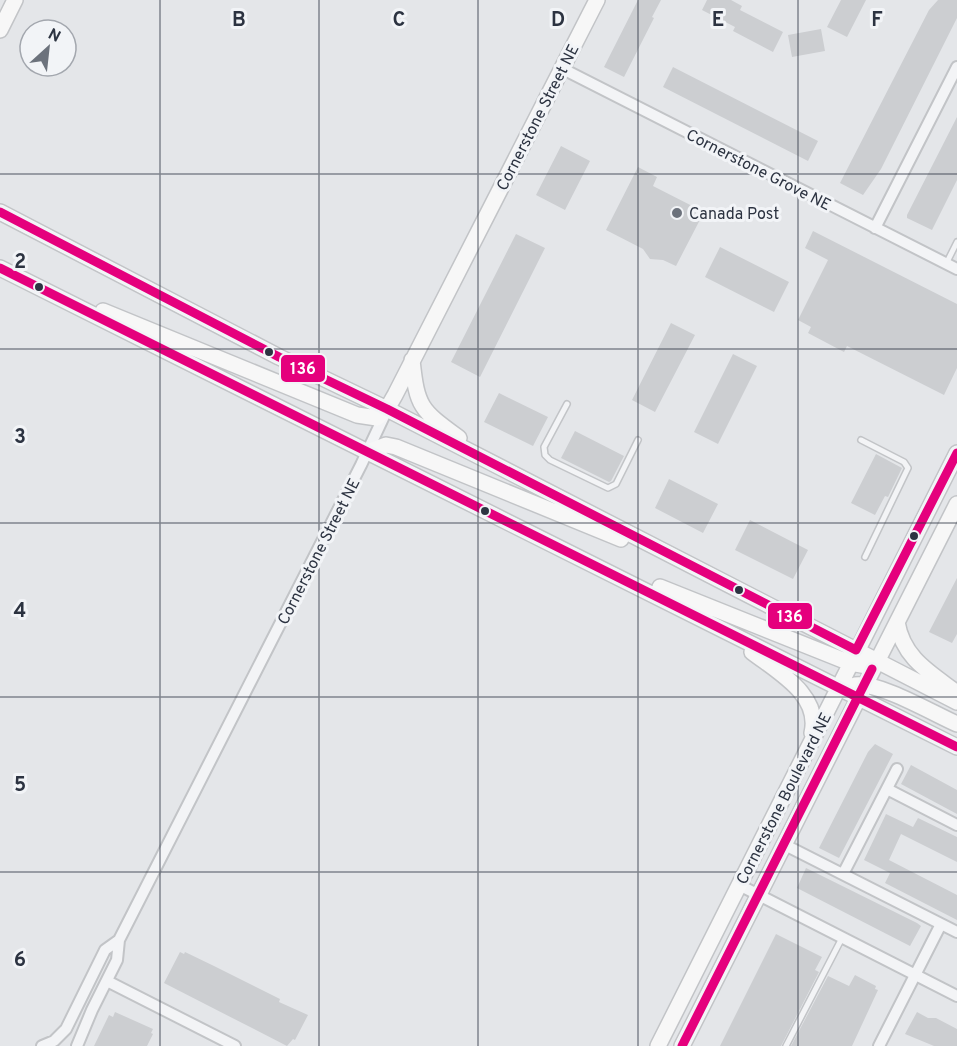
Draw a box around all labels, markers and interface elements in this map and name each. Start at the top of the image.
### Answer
text: B [232,8,246,34]
text: C [393,8,405,34]
text: D [551,8,565,34]
text: E [712,8,724,34]
text: F [871,8,883,34]
north arrow [18,18,78,78]
text: N [44,25,64,48]
street label: Cornerstone Street NE [493,41,584,195]
street label: Cornerstone Grove NE [682,126,834,216]
place label: Canada Post [689,205,779,225]
marker: Canada Post [670,206,684,220]
text: 2 [14,250,26,276]
unlabelled marker [33,281,45,293]
unlabelled marker [263,346,275,358]
line badge: 136 [280,354,326,383]
text: 136 [290,360,316,380]
text: 3 [14,425,26,451]
street label: Cornerstone Street NE [274,475,365,629]
unlabelled marker [479,505,491,517]
unlabelled marker [908,530,920,542]
unlabelled marker [733,584,745,596]
text: 4 [14,599,26,625]
line badge: 136 [767,602,813,630]
text: 136 [777,608,803,628]
street label: Cornerstone Boulevard NE [733,710,837,888]
text: 5 [14,773,26,799]
text: 6 [14,948,26,974]

